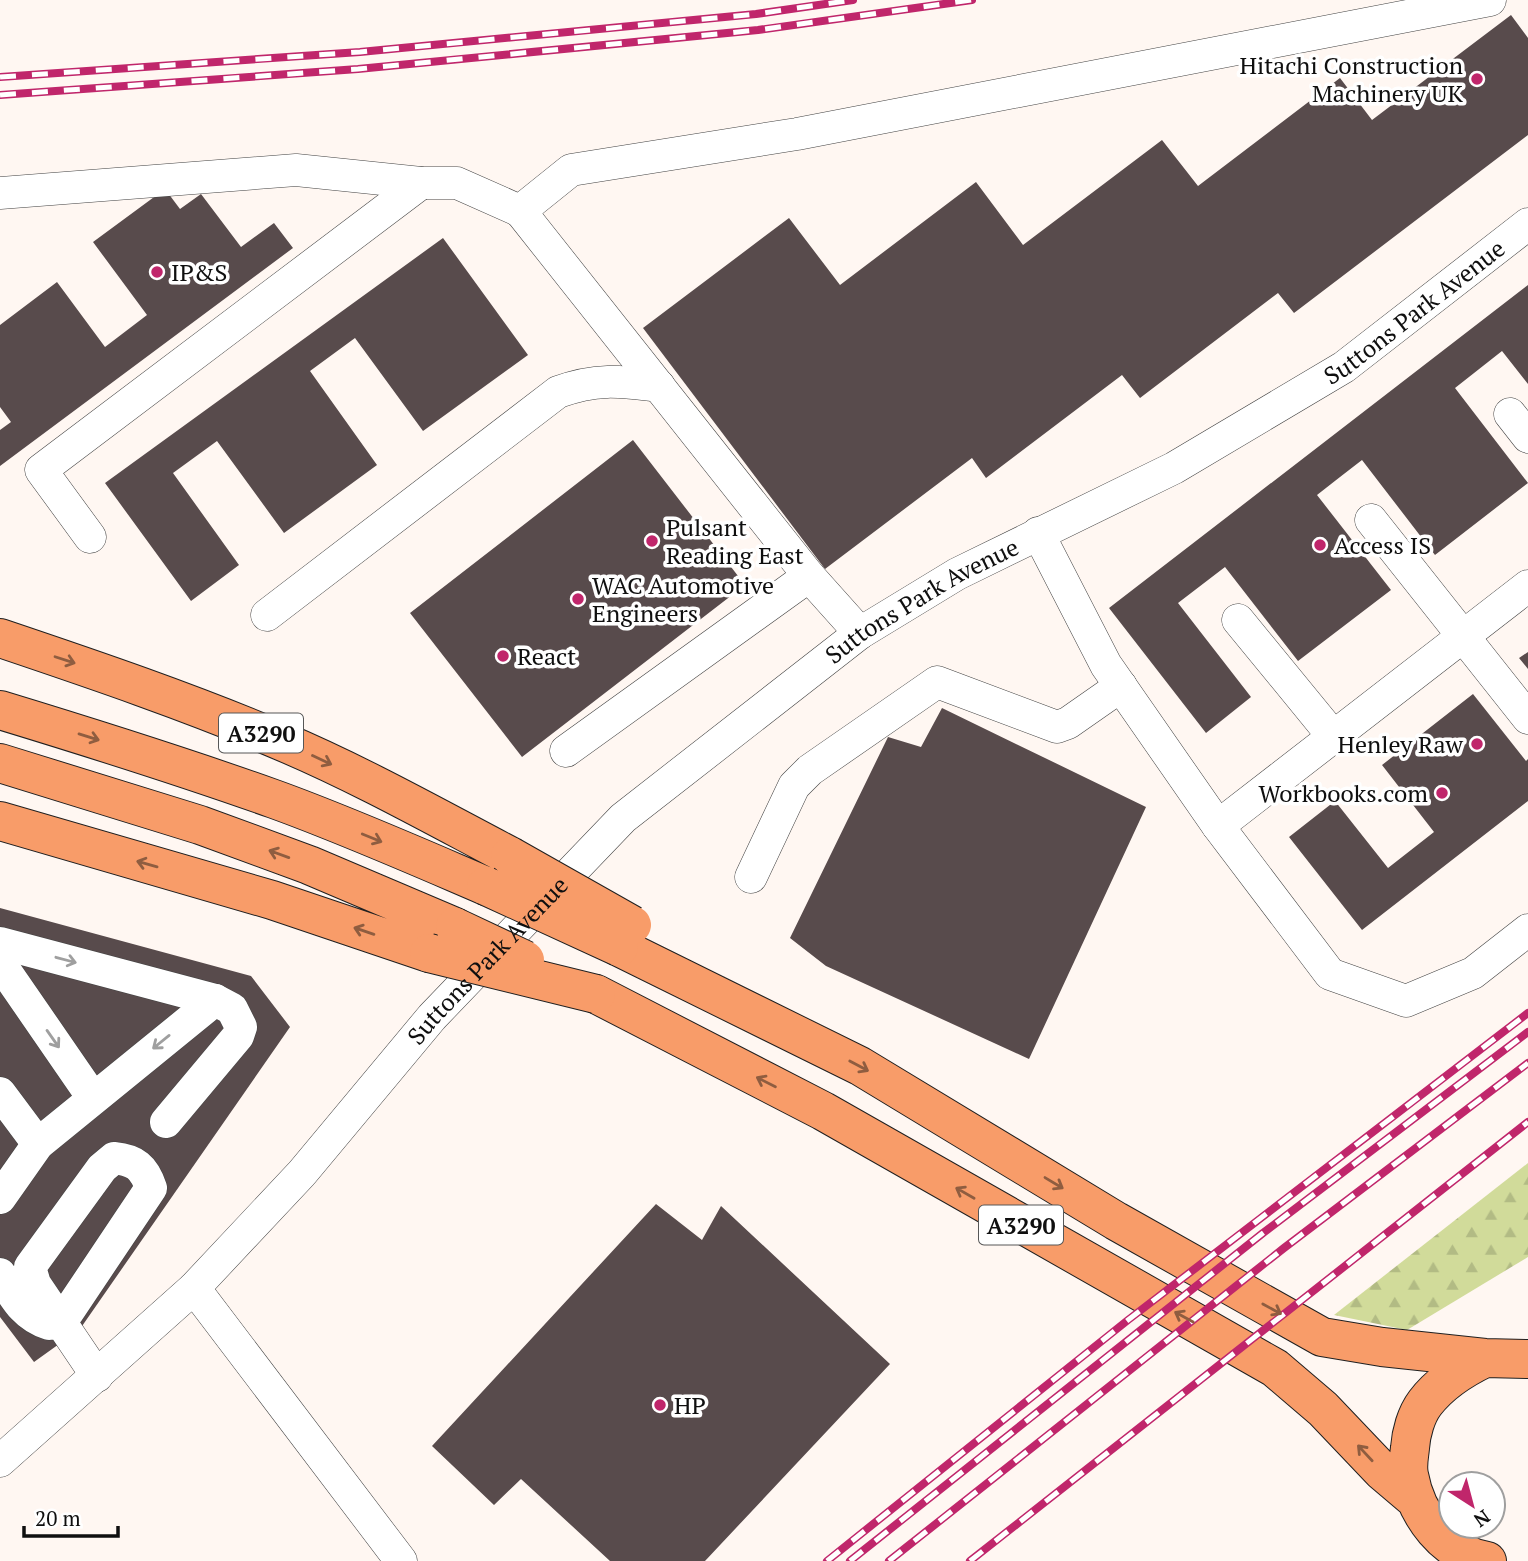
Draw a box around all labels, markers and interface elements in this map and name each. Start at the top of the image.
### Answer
place label: Hitachi Construction Machinery UK [1239,49,1463,109]
marker: Hitachi Construction Machinery UK [1469,71,1485,87]
street label: Suttons Park Avenue [1318,232,1511,392]
place label: IP&S [171,256,227,288]
marker: IP&S [149,264,165,280]
place label: Pulsant Reading East [666,511,804,571]
place label: Access IS [1334,529,1431,561]
street label: Suttons Park Avenue [818,530,1024,670]
marker: Pulsant Reading East [644,533,660,549]
marker: Access IS [1312,537,1328,553]
place label: WAC Automotive Engineers [592,569,774,629]
marker: WAC Automotive Engineers [570,591,586,607]
place label: React [517,640,576,672]
marker: React [495,648,511,664]
one-way arrow [53,654,75,667]
road number: A3290 [219,713,303,752]
place label: Henley Raw [1338,728,1464,760]
one-way arrow [77,732,99,745]
marker: Henley Raw [1469,736,1485,752]
one-way arrow [312,754,333,767]
place label: Workbooks.com [1258,777,1428,809]
marker: Workbooks.com [1434,785,1450,801]
one-way arrow [361,832,383,845]
one-way arrow [269,847,291,859]
one-way arrow [136,857,159,870]
street label: Suttons Park Avenue [400,869,575,1051]
one-way arrow [354,924,376,936]
one-way arrow [54,954,77,967]
one-way arrow [46,1029,60,1048]
one-way arrow [153,1035,171,1050]
one-way arrow [848,1060,869,1073]
one-way arrow [757,1074,777,1088]
one-way arrow [1043,1177,1063,1191]
one-way arrow [955,1186,976,1199]
road number: A3290 [979,1206,1063,1244]
one-way arrow [1262,1302,1282,1316]
one-way arrow [1174,1310,1194,1324]
place label: HP [674,1389,706,1421]
marker: HP [652,1397,668,1413]
one-way arrow [1356,1445,1373,1462]
north arrow [1437,1470,1507,1540]
scale bar [24,1494,119,1538]
text: 20 m [35,1504,81,1532]
text: N [1469,1505,1495,1534]

